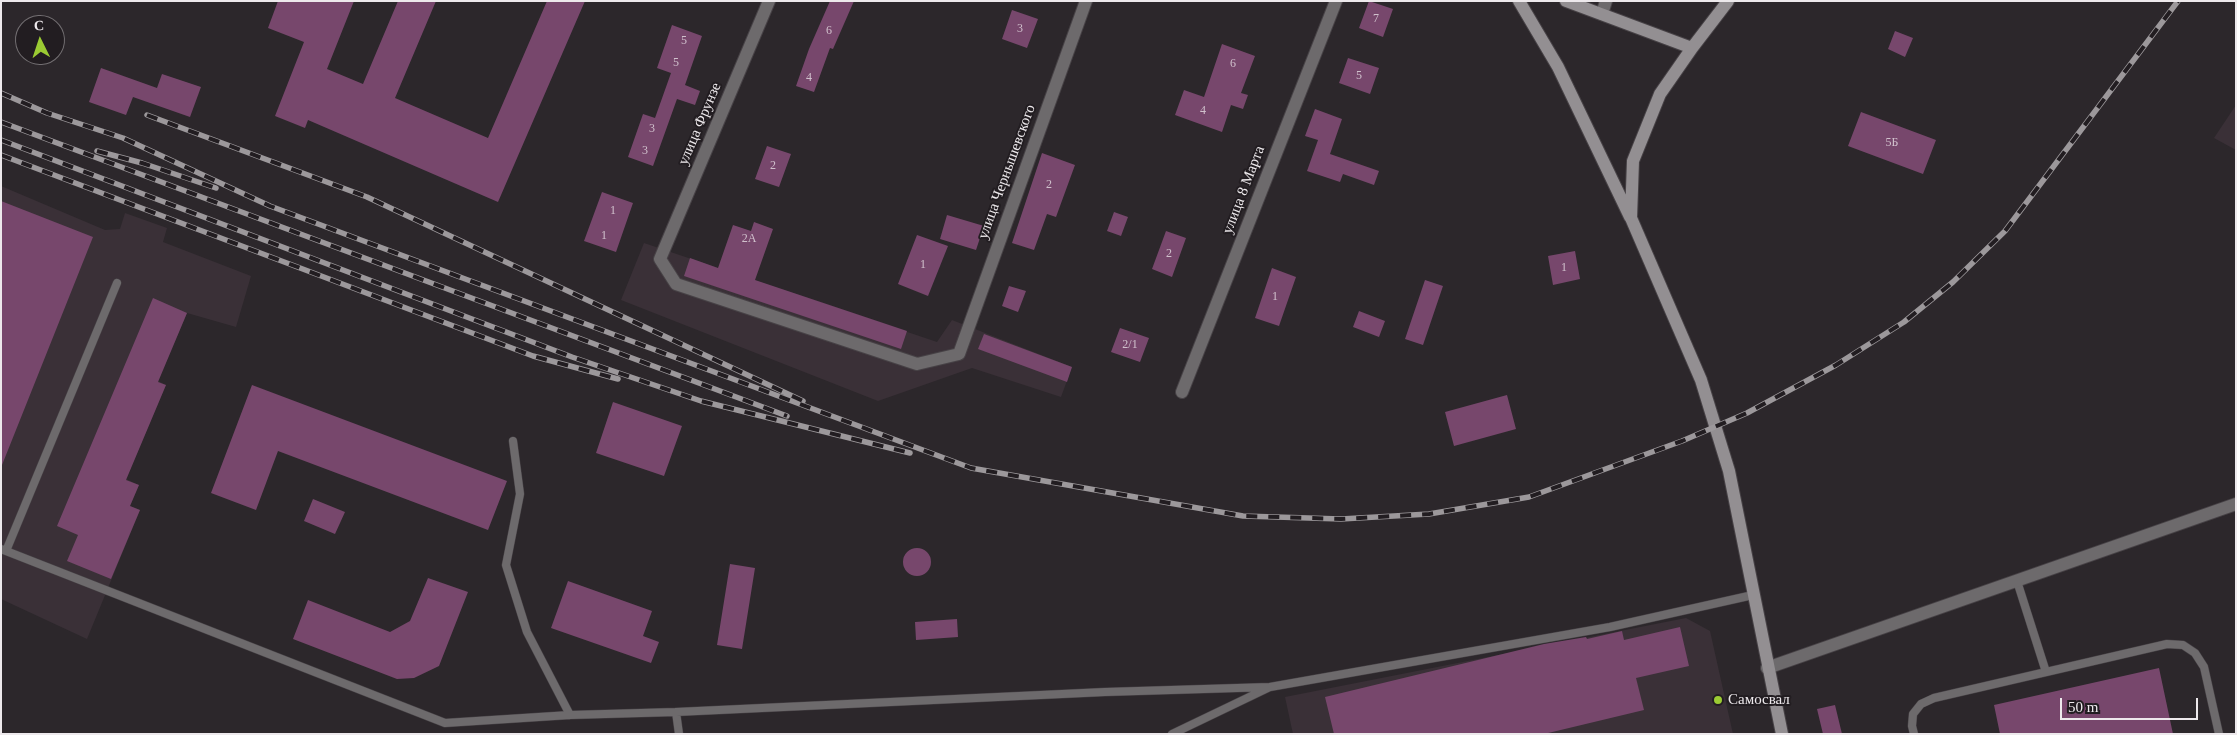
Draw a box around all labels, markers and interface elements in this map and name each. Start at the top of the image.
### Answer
house number: 7 [1373,12,1379,26]
north arrow [15,15,65,65]
text: С [33,18,45,33]
house number: 3 [1017,22,1023,36]
house number: 6 [826,24,832,38]
house number: 5 [681,34,687,48]
house number: 5 [673,56,679,70]
house number: 6 [1230,57,1236,71]
house number: 5 [1356,69,1362,83]
house number: 4 [806,71,812,85]
street label: улица Фрунзе [675,80,725,168]
street label: улица Чернышевского [974,102,1040,242]
house number: 4 [1200,104,1206,118]
house number: 3 [649,122,655,136]
house number: 5Б [1886,136,1898,150]
street label: улица 8 Марта [1219,143,1269,237]
house number: 3 [642,144,648,158]
house number: 2 [770,159,776,173]
house number: 2 [1046,178,1052,192]
house number: 1 [610,204,616,218]
house number: 1 [601,229,607,243]
house number: 2А [742,232,756,246]
house number: 2 [1166,247,1172,261]
house number: 1 [920,258,926,272]
house number: 1 [1561,261,1567,275]
house number: 1 [1272,290,1278,304]
house number: 2/1 [1122,338,1138,352]
scale bar [2062,688,2200,720]
place label: Самосвал [1728,691,1790,709]
marker: Самосвал [1712,694,1724,706]
text: 50 m [2068,699,2098,715]

